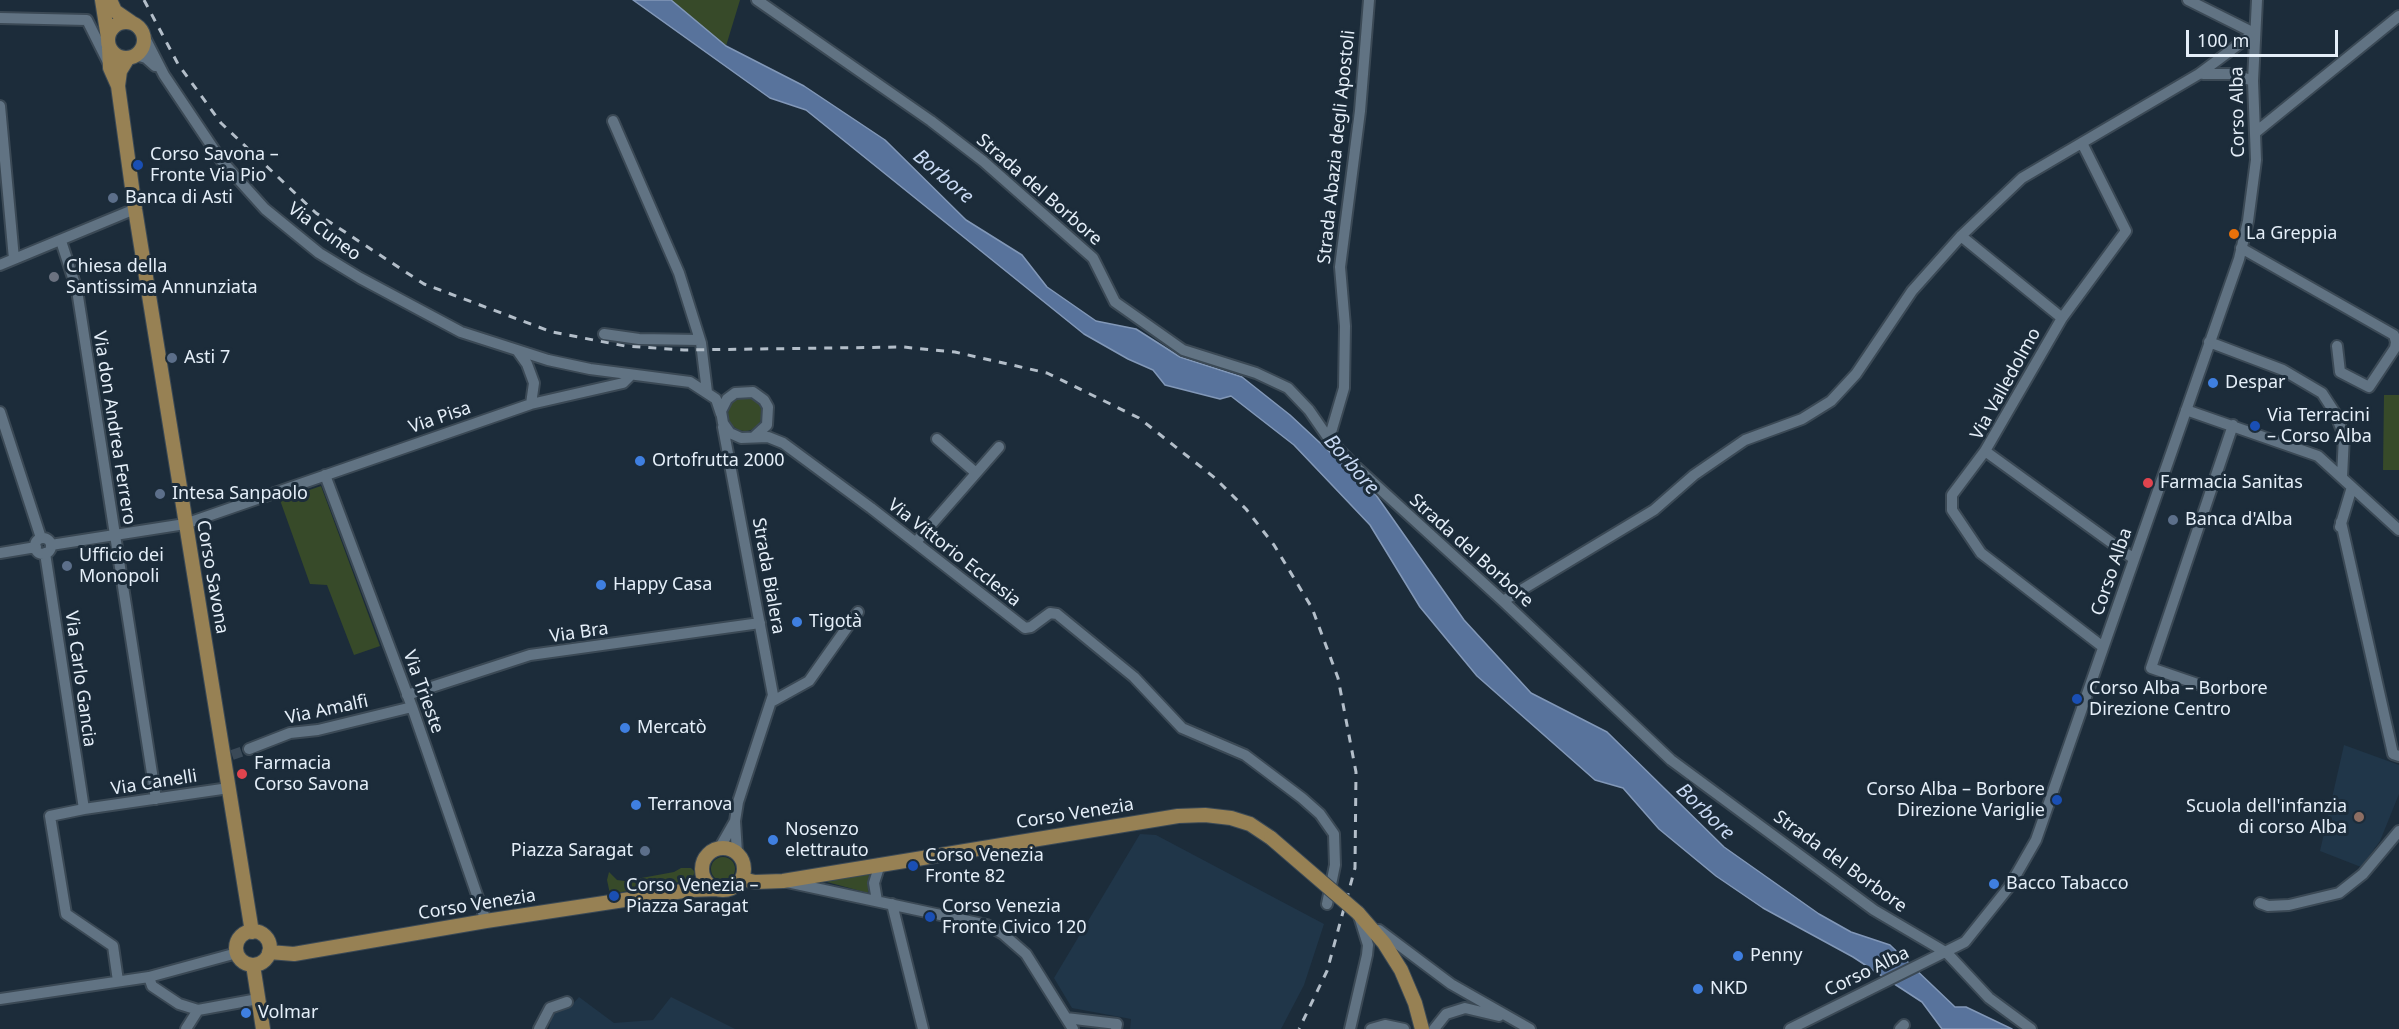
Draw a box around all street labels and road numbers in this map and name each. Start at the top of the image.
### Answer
street label: Strada Abazia degli Apostoli [1314,29,1360,265]
street label: Corso Alba [2226,66,2250,158]
street label: Strada del Borbore [972,130,1106,250]
street label: Via Cuneo [283,198,365,266]
street label: Via Valledolmo [1966,324,2046,444]
street label: Via don Andrea Ferrero [88,330,140,526]
street label: Via Pisa [406,397,474,439]
street label: Strada del Borbore [1405,490,1537,612]
street label: Via Vittorio Ecclesia [883,494,1025,612]
street label: Strada Bialera [747,516,789,636]
street label: Corso Savona [191,518,233,636]
street label: Corso Alba [2087,525,2137,619]
street label: Via Carlo Gancia [60,610,100,748]
street label: Via Bra [548,618,610,648]
street label: Via Trieste [398,648,448,736]
street label: Via Amalfi [284,691,370,729]
street label: Via Canelli [109,766,199,800]
street label: Corso Venezia [1015,794,1135,834]
street label: Strada del Borbore [1769,806,1911,918]
street label: Corso Venezia [417,885,537,925]
street label: Corso Alba [1821,942,1913,1002]

